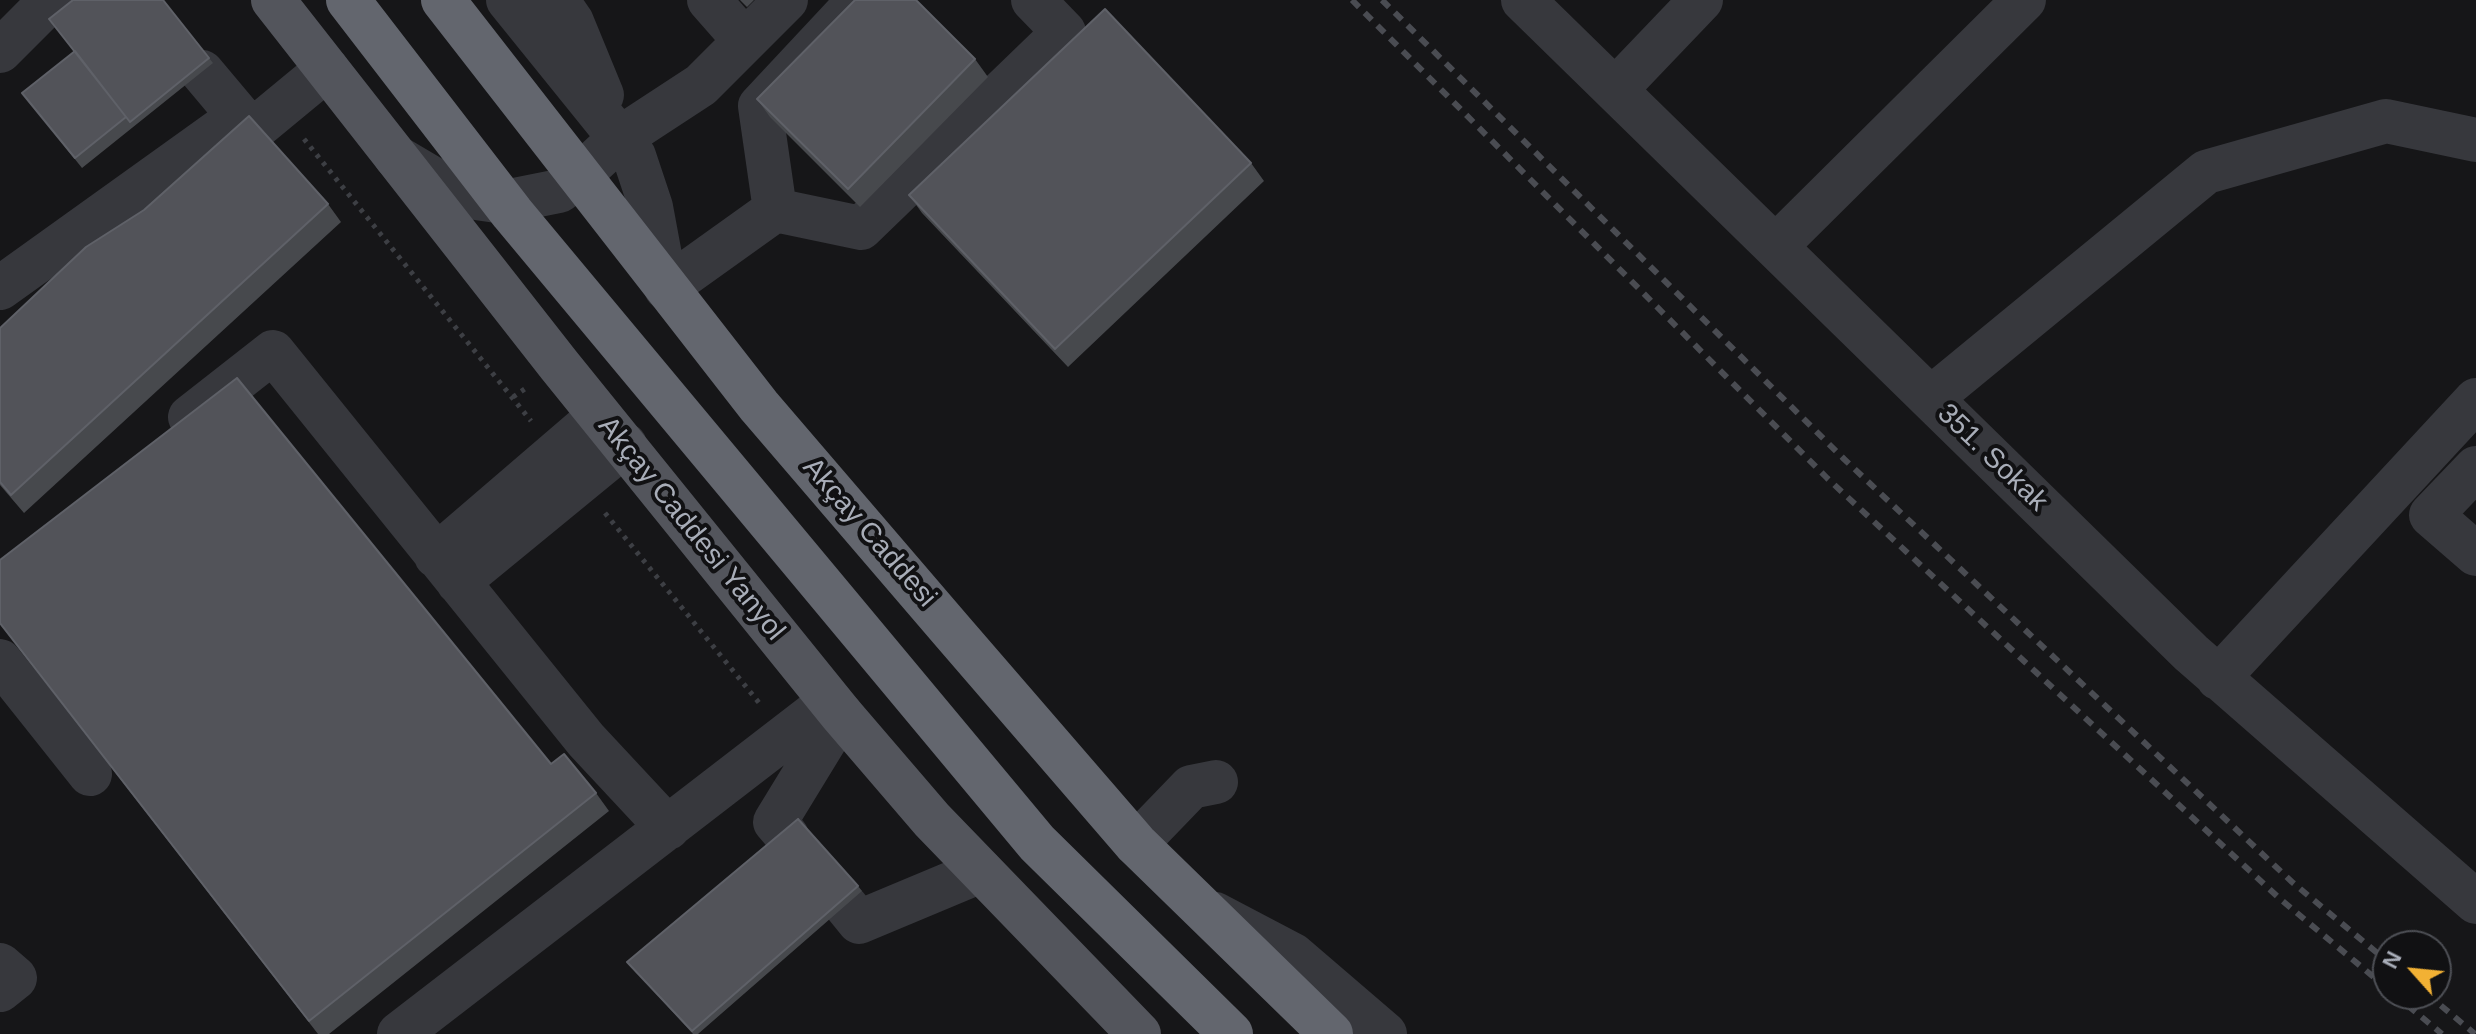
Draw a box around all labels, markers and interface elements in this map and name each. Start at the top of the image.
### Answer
street label: 351. Sokak [1930,397,2054,519]
street label: Akçay Caddesi Yanyol [590,410,792,648]
street label: Akçay Caddesi [795,452,943,614]
north arrow [2372,930,2452,1010]
text: N [2377,947,2407,973]

